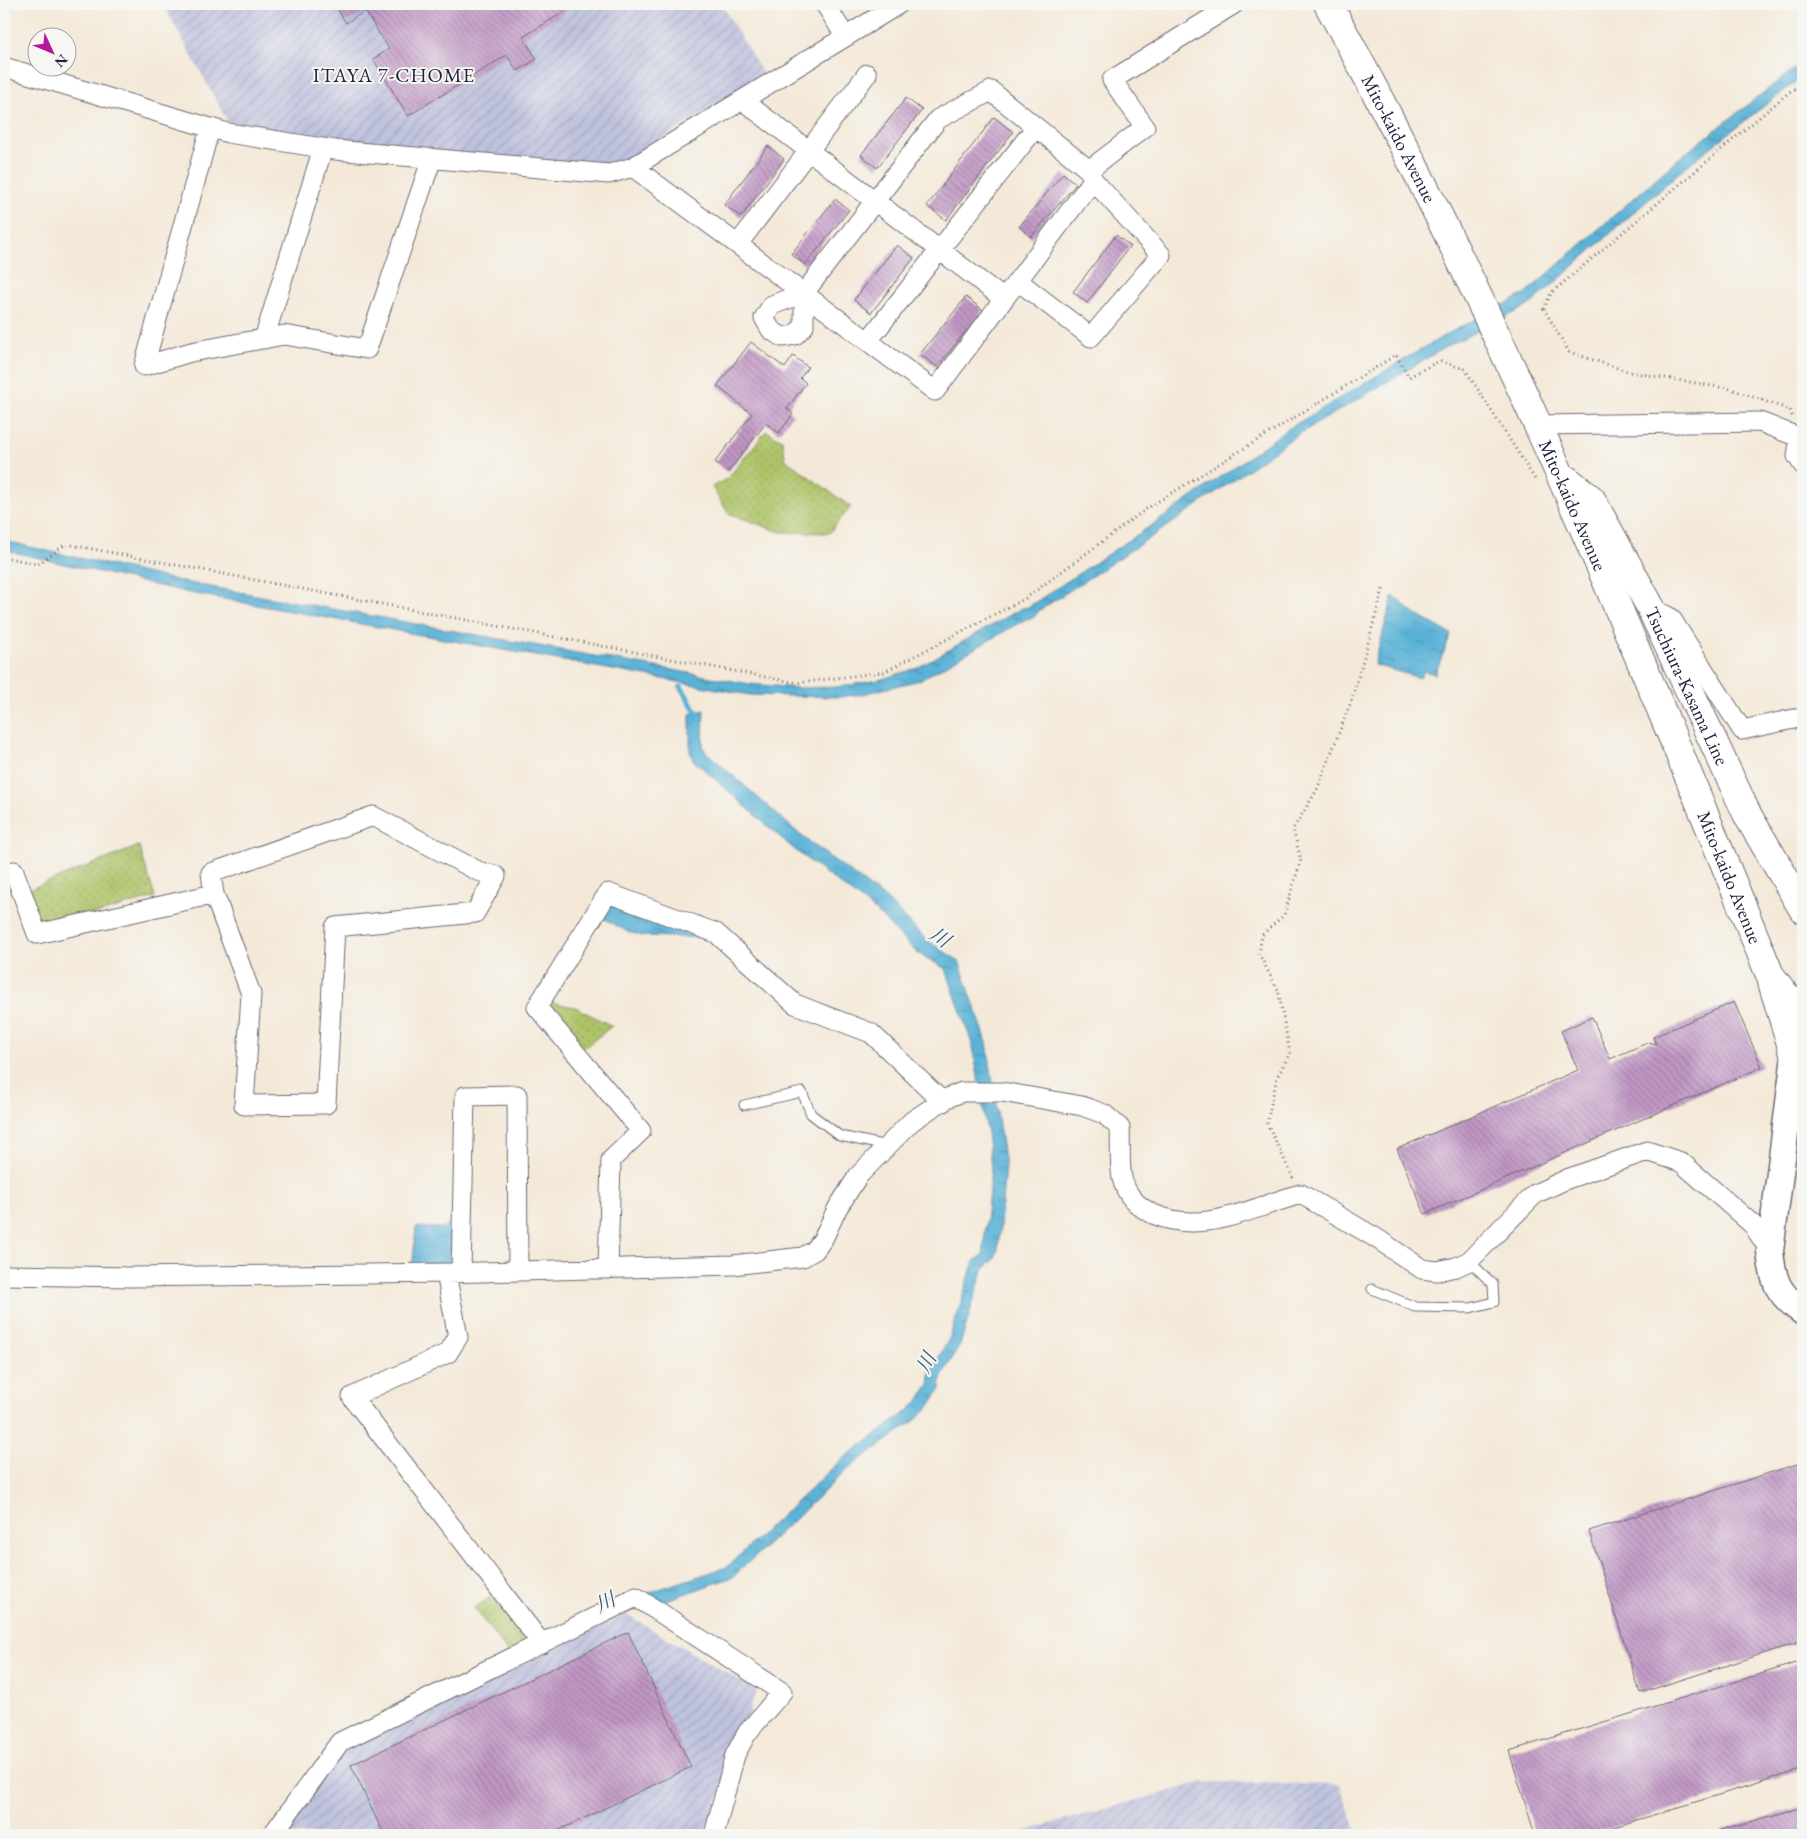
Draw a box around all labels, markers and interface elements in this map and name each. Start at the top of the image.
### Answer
north arrow [28,28,78,78]
text: N [50,51,72,72]
district label: ITAYA 7-CHOME [313,62,475,88]
street label: Mito-kaido Avenue [1356,70,1443,207]
street label: Mito-kaido Avenue [1533,435,1613,574]
street label: Tsuchiura-Kasama Line [1640,603,1735,769]
street label: Mito-kaido Avenue [1692,807,1768,947]
water label: 川 [924,921,957,954]
water label: 川 [910,1346,943,1378]
water label: 川 [590,1585,621,1618]

